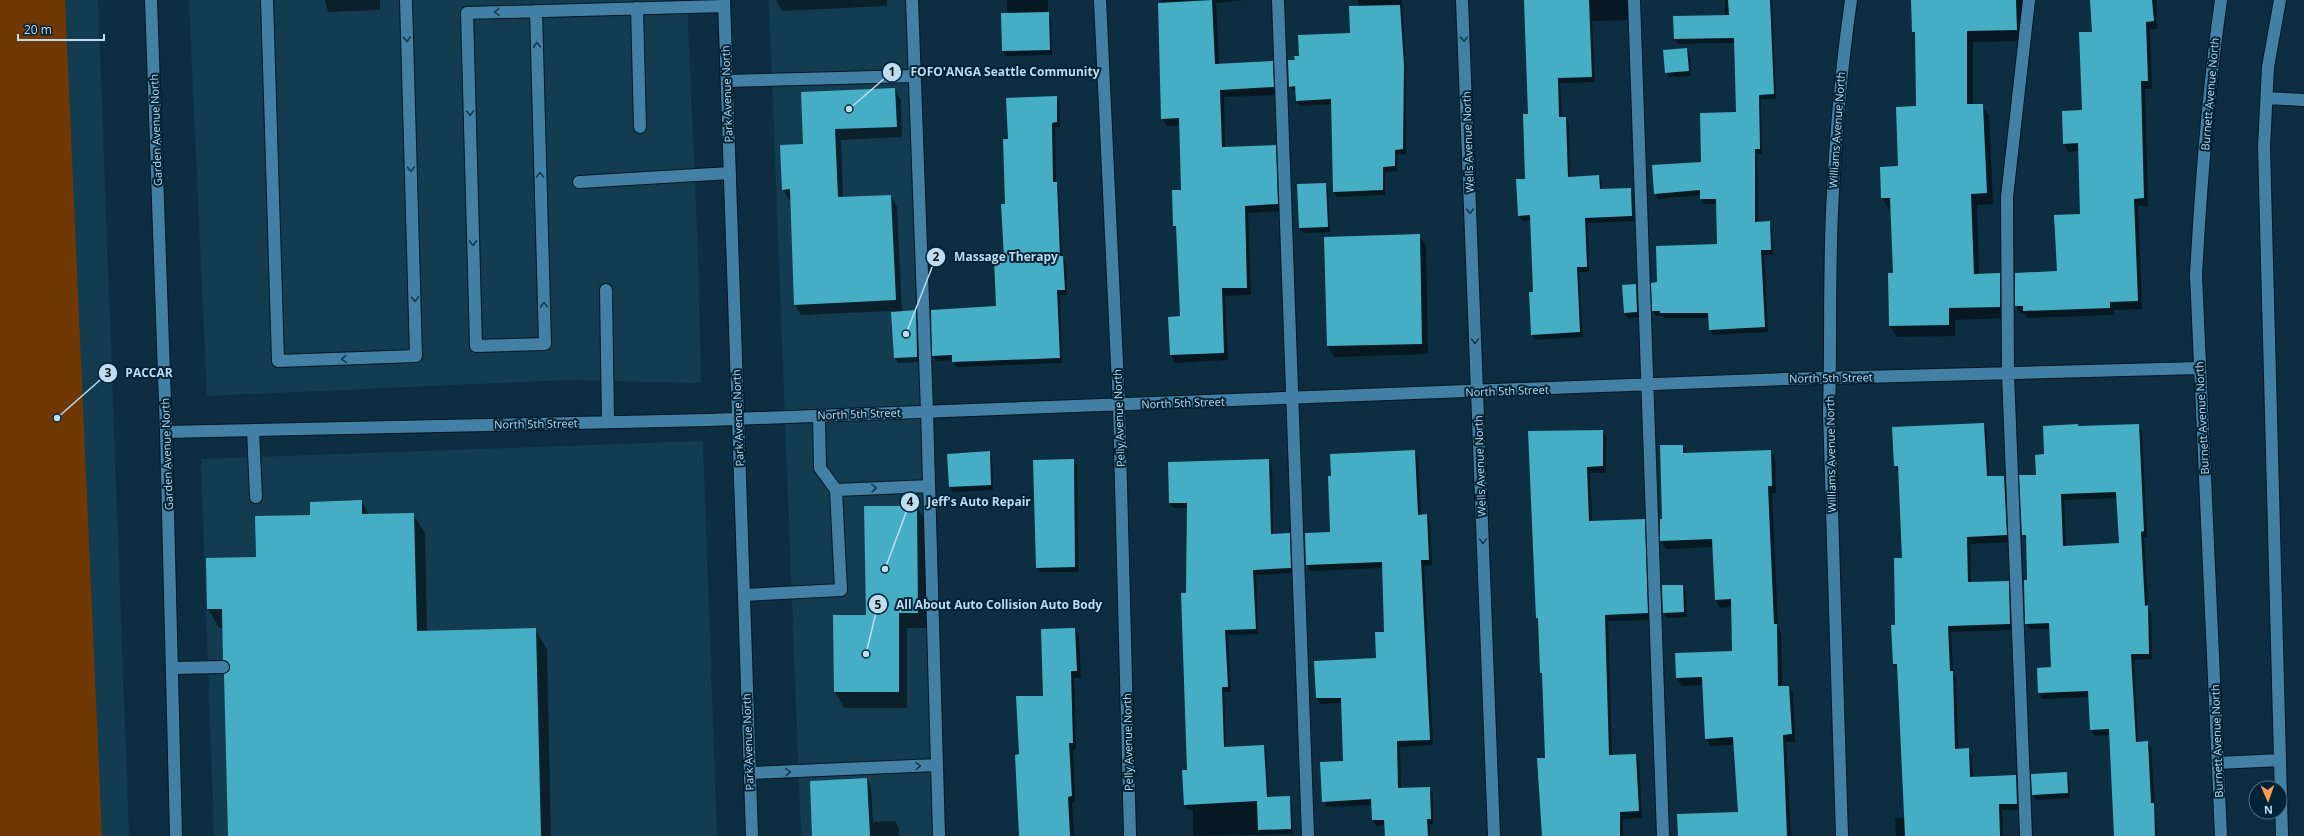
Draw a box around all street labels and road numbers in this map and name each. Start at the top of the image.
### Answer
street label: Burnett Avenue North [2197,37,2222,151]
street label: Park Avenue North [717,45,736,143]
street label: Williams Avenue North [1825,71,1848,189]
street label: Garden Avenue North [146,74,165,186]
street label: Wells Avenue North [1458,91,1477,193]
street label: Burnett Avenue North [2191,361,2212,475]
street label: Park Avenue North [728,369,747,467]
street label: Pelly Avenue North [1109,369,1128,467]
street label: North 5th Street [1789,369,1873,386]
street label: North 5th Street [1465,382,1549,399]
street label: North 5th Street [1141,394,1225,411]
street label: Williams Avenue North [1822,395,1839,513]
street label: Garden Avenue North [157,398,176,510]
street label: North 5th Street [817,405,901,422]
street label: North 5th Street [494,415,578,432]
street label: Wells Avenue North [1470,415,1489,517]
street label: Burnett Avenue North [2207,684,2226,798]
street label: Park Avenue North [738,693,757,791]
street label: Pelly Avenue North [1119,693,1136,791]

